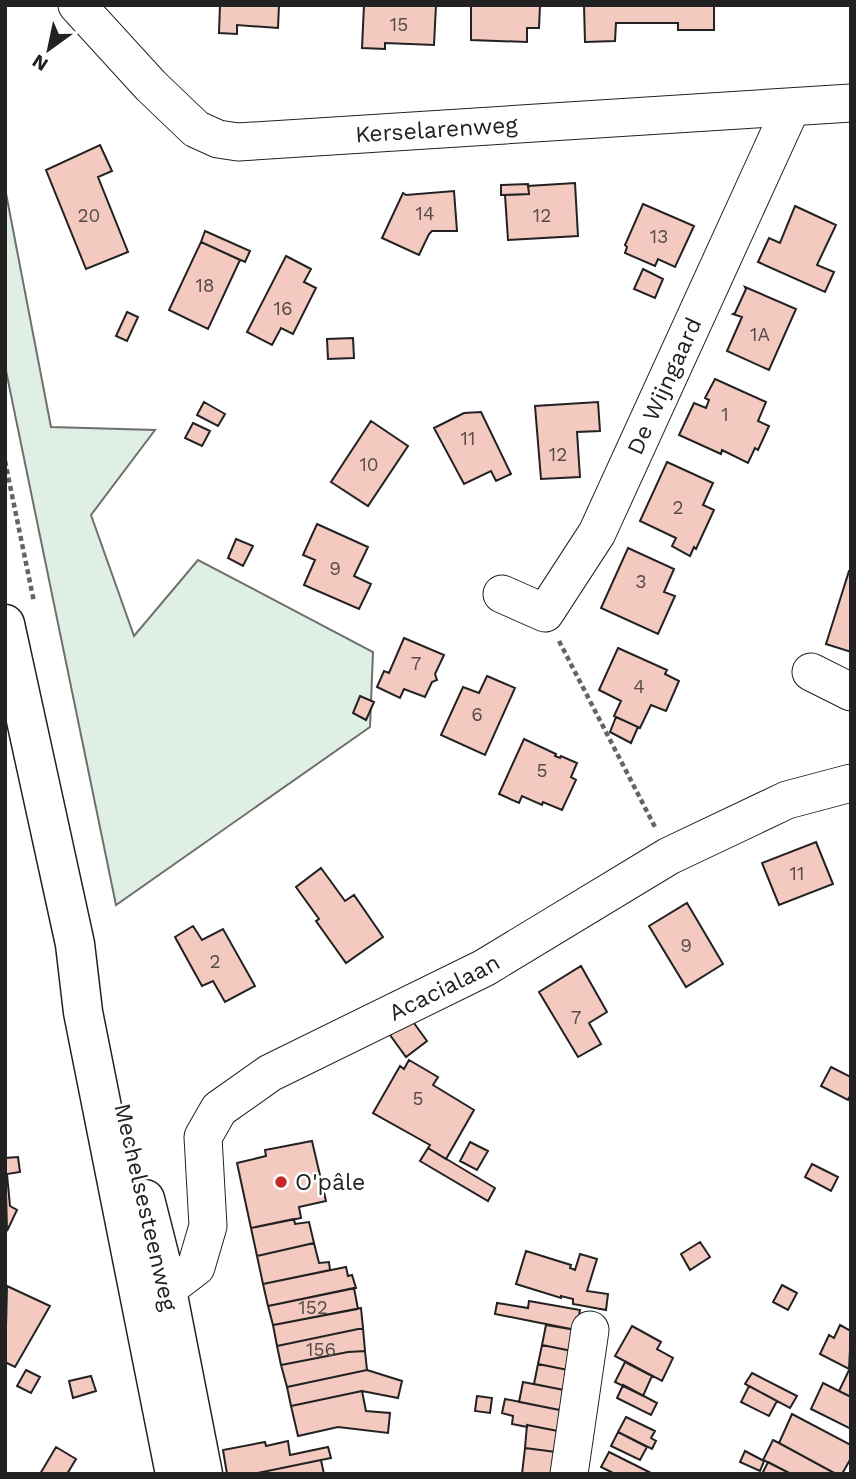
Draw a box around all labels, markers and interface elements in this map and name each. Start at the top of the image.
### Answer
house number: 15 [390,13,408,36]
north arrow [14,14,84,84]
text: N [28,49,52,76]
street label: Kerselarenweg [354,111,519,149]
house number: 14 [415,202,435,225]
house number: 20 [78,204,100,227]
house number: 12 [533,204,551,227]
house number: 13 [650,225,668,248]
house number: 18 [195,274,215,297]
house number: 16 [274,297,292,320]
street label: De Wijngaard [622,314,707,459]
house number: 1A [750,323,770,346]
house number: 1 [721,403,729,426]
house number: 11 [461,427,475,450]
house number: 12 [549,443,567,466]
house number: 10 [359,453,379,476]
house number: 2 [672,496,684,519]
house number: 9 [329,557,341,580]
house number: 3 [635,570,647,593]
house number: 7 [411,652,421,675]
house number: 4 [633,675,645,698]
house number: 6 [471,703,483,726]
house number: 5 [536,759,548,782]
house number: 11 [790,862,804,885]
house number: 9 [680,934,692,957]
street label: Acacialaan [384,949,505,1027]
house number: 2 [209,950,221,973]
house number: 7 [571,1006,581,1029]
house number: 5 [412,1087,424,1110]
street label: Mechelsesteenweg [108,1101,183,1314]
place label: O'pâle [295,1169,365,1196]
marker: O'pâle [273,1174,289,1190]
house number: 152 [298,1296,328,1319]
house number: 156 [306,1338,336,1361]

